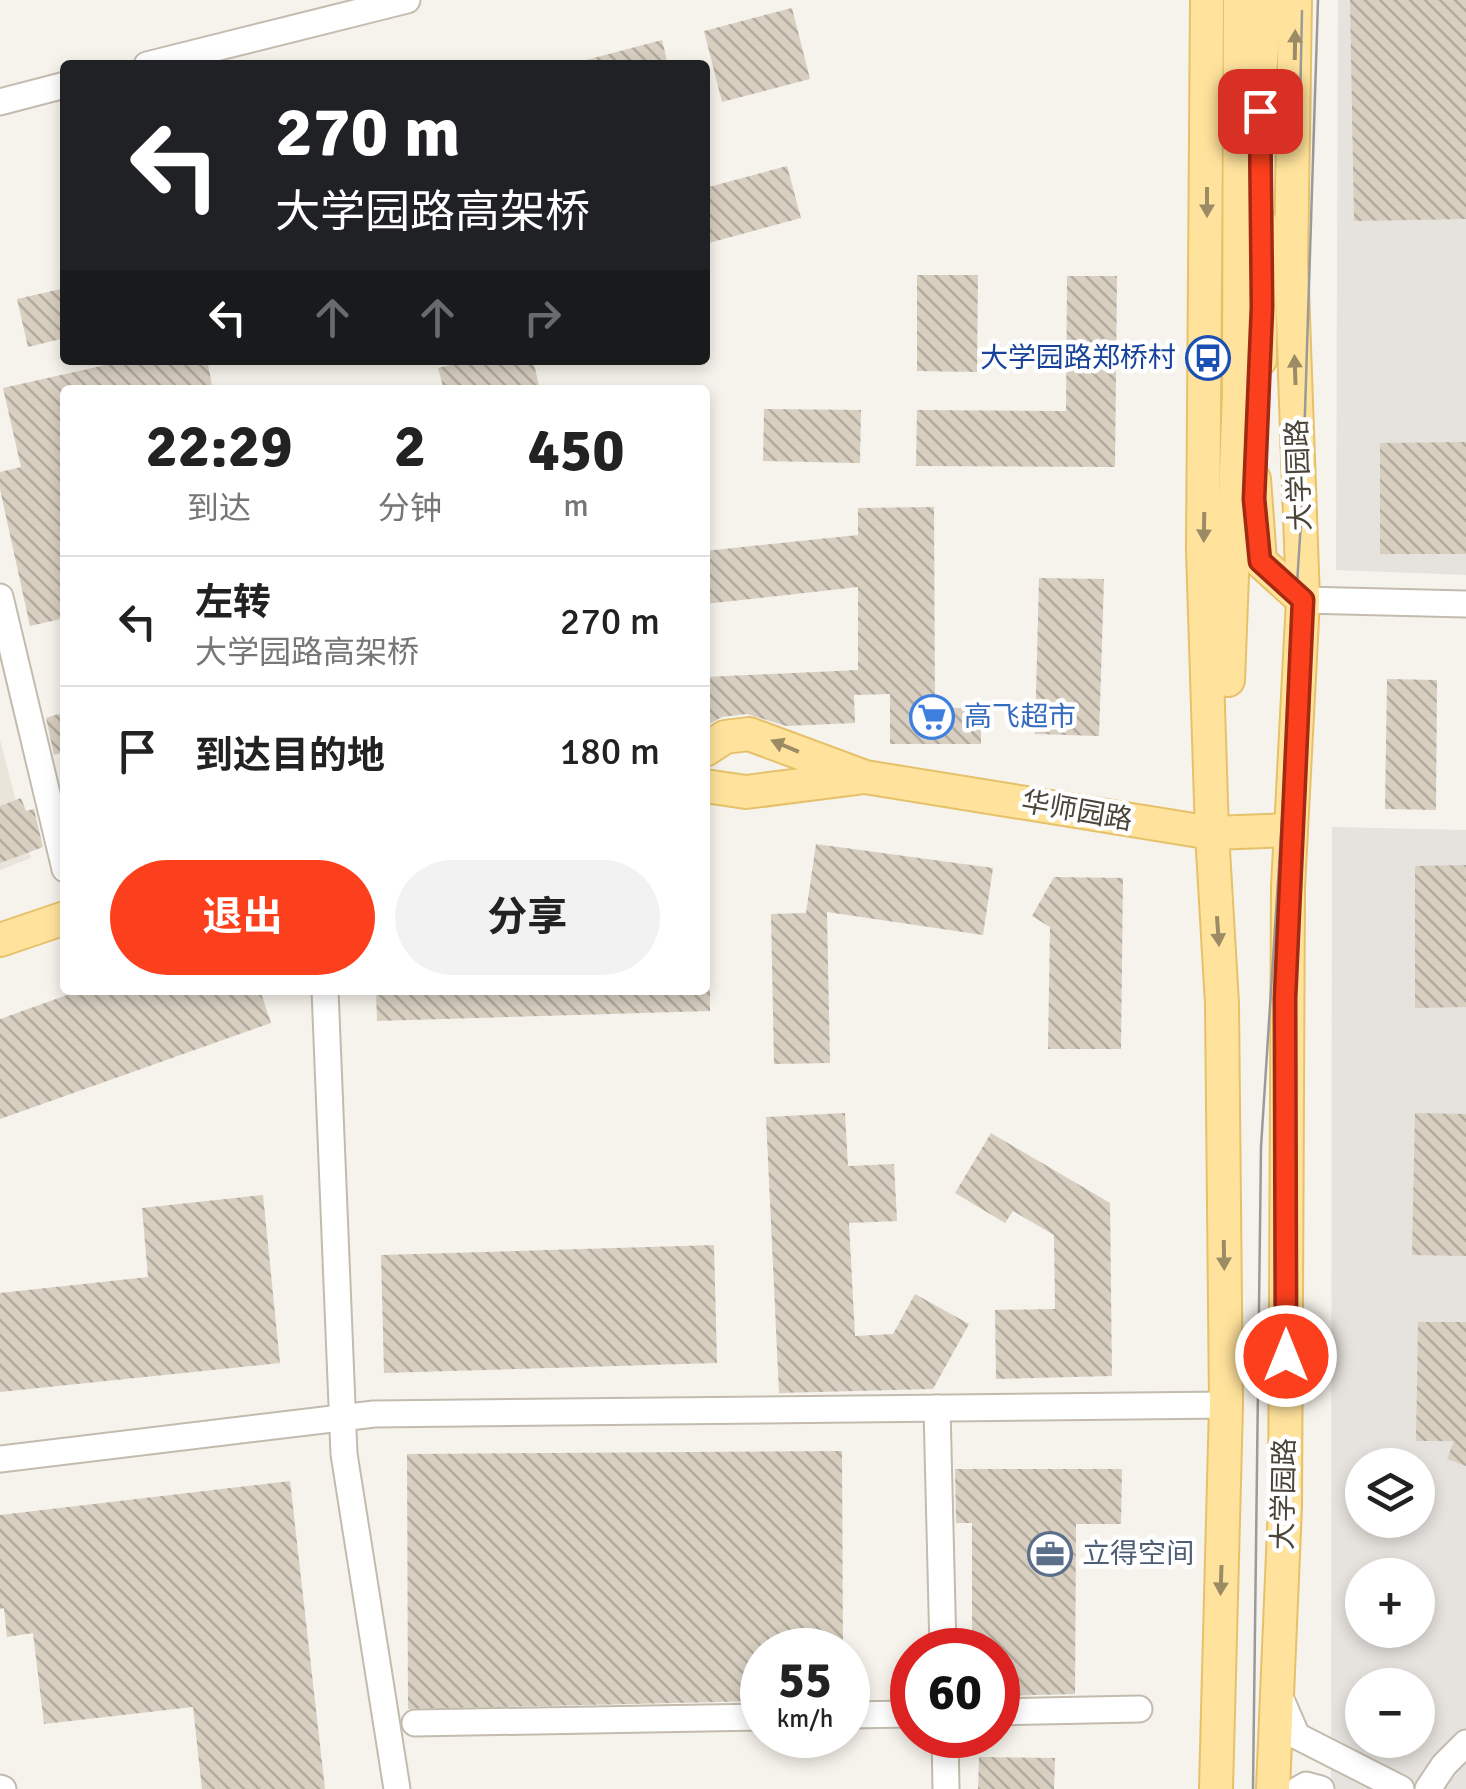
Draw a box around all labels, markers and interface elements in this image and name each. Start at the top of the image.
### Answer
one-way arrow [1287,28,1303,60]
pin [1218,69,1303,154]
icon: arrive [1233,84,1288,139]
text: 270 m [275,89,460,175]
icon: left [110,100,240,230]
text: 大学园路高架桥 [275,185,590,240]
one-way arrow [1199,187,1215,219]
icon: left [200,290,255,345]
icon: ahead [305,290,360,345]
icon: ahead [410,290,465,345]
icon: right [515,290,570,345]
bus stop icon: 大学园路郑桥村 [1185,335,1231,381]
place label: 大学园路郑桥村 [980,341,1176,375]
one-way arrow [1286,353,1302,385]
text: 22:29 [145,410,293,484]
text: 2 [394,410,426,484]
text: 450 [527,414,625,488]
street label: 大学园路 [1280,418,1318,532]
text: m [563,486,589,525]
text: 到达 [187,489,251,528]
text: 分钟 [378,489,442,528]
one-way arrow [1195,512,1211,544]
text: 左转 [195,579,271,626]
icon: left [110,594,165,649]
text: 270 m [560,598,660,645]
text: 大学园路高架桥 [195,633,419,672]
supermarket icon: 高飞超市 [909,694,955,740]
place label: 高飞超市 [964,700,1076,734]
icon: arrive [110,724,165,779]
text: 180 m [560,728,660,775]
text: 到达目的地 [195,732,385,779]
one-way arrow [770,737,800,753]
street label: 华师园路 [1019,785,1135,837]
button: 退出 [110,860,375,975]
button: 分享 [395,860,660,975]
one-way arrow [1210,915,1226,947]
one-way arrow [1216,1240,1232,1272]
position arrow [1234,1304,1338,1408]
street label: 大学园路 [1266,1438,1302,1550]
map controls [1345,1448,1435,1758]
button: layers [1345,1448,1435,1538]
office icon: 立得空间 [1027,1531,1073,1577]
place label: 立得空间 [1082,1537,1194,1571]
button: + [1345,1558,1435,1648]
one-way arrow [1213,1565,1229,1597]
speed limit sign: 60 [890,1628,1020,1758]
text: 55 [778,1650,832,1712]
button: − [1345,1668,1435,1758]
text: km/h [777,1703,833,1734]

